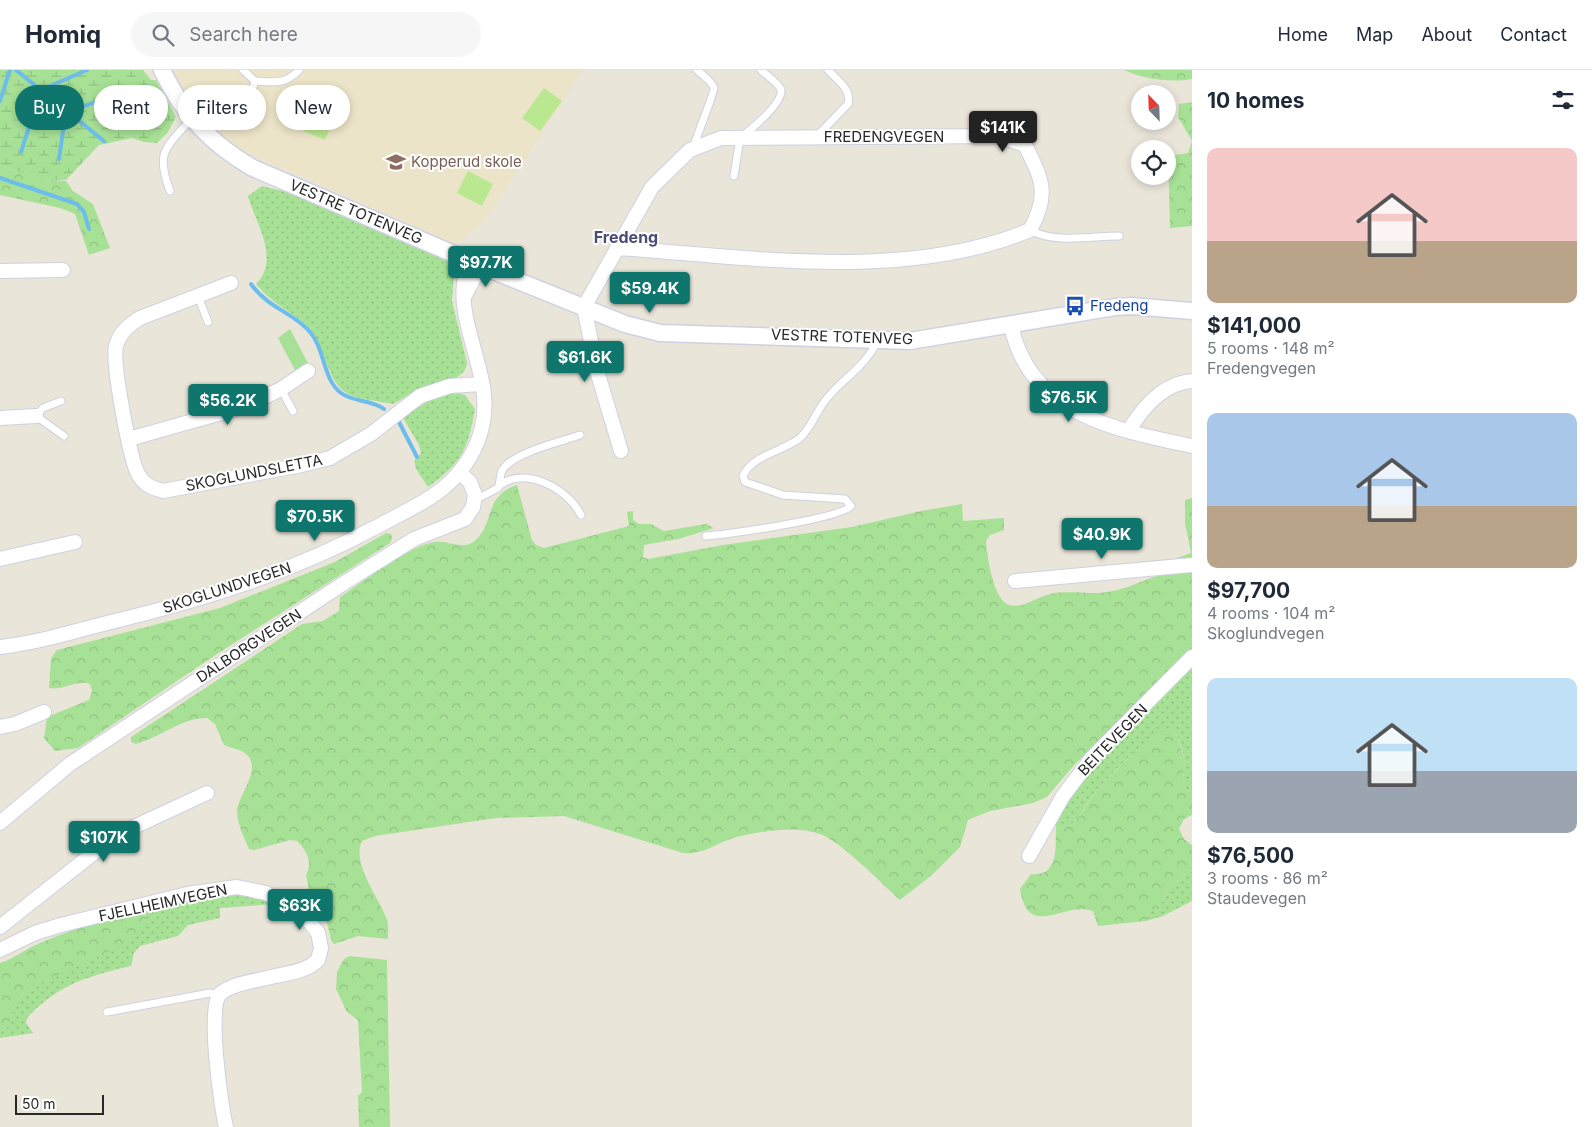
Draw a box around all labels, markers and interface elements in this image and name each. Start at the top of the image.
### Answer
search box [131,12,481,57]
text: Homiq [25,20,101,49]
icon: search [149,21,177,49]
text: Search here [189,23,298,46]
text: Home [1278,24,1328,45]
text: Map [1356,24,1393,45]
text: About [1421,24,1472,45]
text: Contact [1500,24,1567,45]
chip: Buy [15,85,84,130]
chip: Rent [94,85,168,130]
chip: Filters [178,85,266,130]
chip: New [276,85,350,130]
north arrow [1131,85,1176,130]
map controls [1131,85,1176,185]
icon: filters [1549,86,1577,114]
text: 10 homes [1207,88,1305,113]
pin: $141K [968,111,1038,153]
text: $141K [980,117,1026,137]
street label: FREDENGVEGEN [824,127,944,146]
button: locate [1131,140,1176,185]
school or university icon: Kopperud skole [385,151,407,173]
place label: Kopperud skole [411,152,522,171]
street label: VESTRE TOTENVEG [287,175,425,248]
icon: home [1347,180,1437,270]
district label: Fredeng [594,227,658,247]
pin: $97.7K [445,246,527,288]
text: $97.7K [459,252,513,272]
pin: $59.4K [609,272,691,314]
text: $59.4K [621,278,679,298]
bus stop icon: Fredeng [1064,295,1086,317]
place label: Fredeng [1090,296,1149,315]
text: $141,000 [1207,313,1301,338]
street label: VESTRE TOTENVEG [771,325,914,348]
text: 5 rooms · 148 m² [1207,338,1335,358]
pin: $61.6K [544,340,626,383]
text: $61.6K [558,347,612,367]
text: Fredengvegen [1207,358,1316,378]
pin: $76.5K [1028,380,1110,423]
pin: $56.2K [187,384,269,426]
text: $76.5K [1041,387,1097,407]
text: $56.2K [199,390,257,410]
icon: home [1347,445,1437,535]
street label: SKOGLUNDSLETTA [184,450,324,495]
pin: $70.5K [274,500,356,542]
text: $70.5K [287,506,343,526]
pin: $40.9K [1061,518,1143,560]
text: $40.9K [1073,524,1131,544]
street label: SKOGLUNDVEGEN [160,558,294,617]
text: $97,700 [1207,578,1290,603]
text: 4 rooms · 104 m² [1207,603,1335,623]
street label: DALBORGVEGEN [192,604,305,687]
text: Skoglundvegen [1207,623,1324,643]
street label: BEITEVEGEN [1074,700,1152,779]
icon: home [1347,710,1437,800]
pin: $107K [69,820,139,863]
text: $107K [80,827,128,847]
text: $76,500 [1207,843,1294,868]
text: 3 rooms · 86 m² [1207,868,1328,888]
street label: FJELLHEIMVEGEN [97,880,229,925]
pin: $63K [270,888,330,931]
text: Staudevegen [1207,888,1306,908]
text: $63K [279,895,321,915]
scale bar [15,1092,104,1115]
text: 50 m [22,1095,56,1112]

